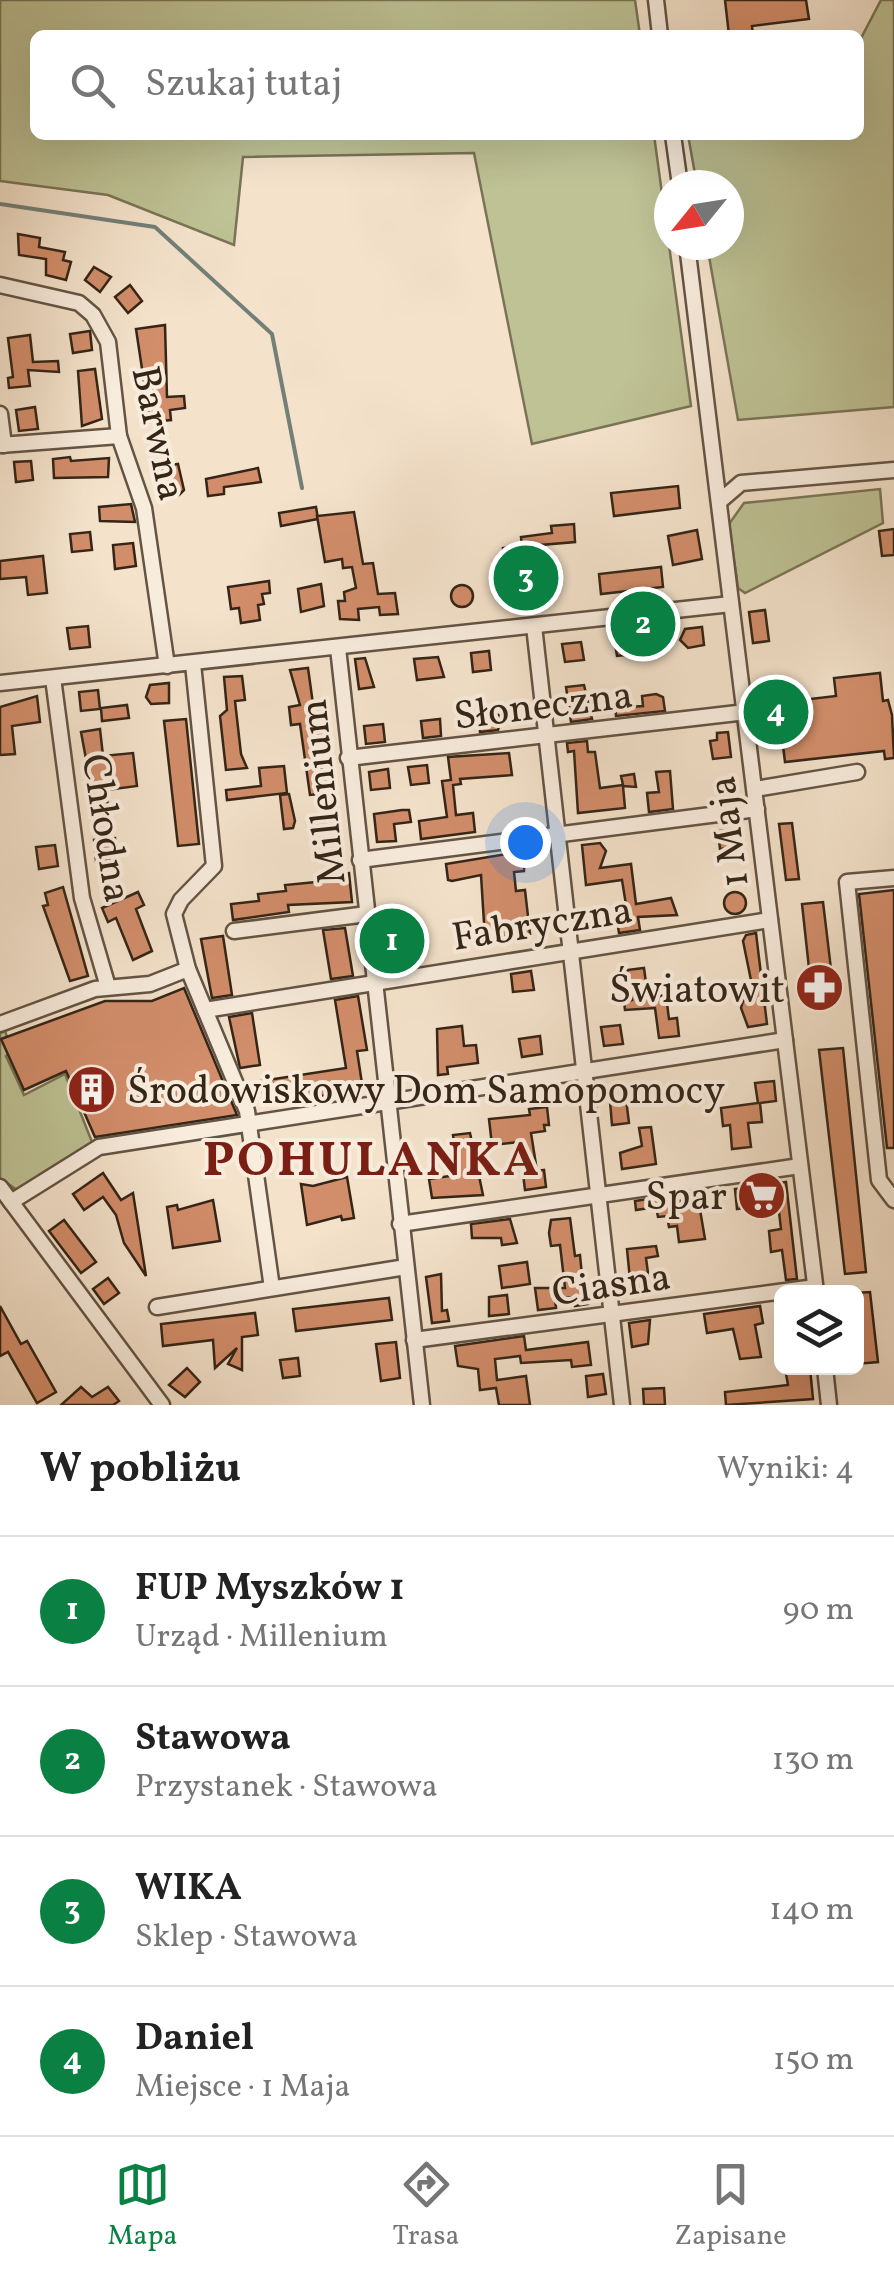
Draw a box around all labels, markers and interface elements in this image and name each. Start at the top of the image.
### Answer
search box [30,30,864,140]
icon: search [65,58,120,113]
text: Szukaj tutaj [145,59,342,112]
north arrow [654,170,744,260]
street label: Barwna [115,361,198,506]
pin: 3 [494,540,558,616]
pin: 2 [610,586,676,662]
street label: Słoneczna [451,669,636,747]
pin: 4 [744,674,808,750]
street label: Millenium [287,696,363,887]
street label: Chłodna [65,750,143,907]
street label: 1 Maja [696,773,766,890]
your location [500,817,551,868]
street label: Fabryczna [448,884,637,968]
pin: 1 [360,904,424,978]
pharmacy icon: Światowit [794,962,846,1014]
place label: Światowit [609,964,785,1020]
building icon: Środowiskowy Dom Samopomocy [66,1063,118,1115]
place label: Środowiskowy Dom Samopomocy [127,1065,725,1121]
district label: POHULANKA [203,1127,541,1197]
supermarket icon: Spar [736,1169,788,1221]
place label: Spar [645,1171,727,1227]
street label: Ciasna [549,1251,674,1323]
map controls [774,1285,864,1375]
button: layers [774,1285,864,1375]
text: W pobliżu [40,1441,241,1500]
text: Wyniki: 4 [717,1448,854,1492]
text: FUP Myszków 1 [135,1563,404,1616]
text: 1 [66,1589,79,1633]
text: 90 m [783,1589,854,1633]
text: Urząd · Millenium [135,1616,388,1660]
text: Stawowa [135,1713,291,1766]
text: 2 [64,1739,81,1783]
text: 130 m [772,1739,854,1783]
text: Przystanek · Stawowa [135,1766,438,1810]
text: WIKA [135,1863,242,1916]
text: 3 [64,1889,81,1933]
text: 140 m [769,1889,854,1933]
text: Sklep · Stawowa [135,1916,358,1960]
text: Daniel [135,2013,254,2066]
text: 4 [63,2039,82,2083]
text: 150 m [773,2039,854,2083]
text: Miejsce · 1 Maja [135,2066,350,2110]
tab: Mapa [108,2157,178,2256]
tab: Trasa [393,2157,459,2256]
tab: Zapisane [674,2157,786,2256]

